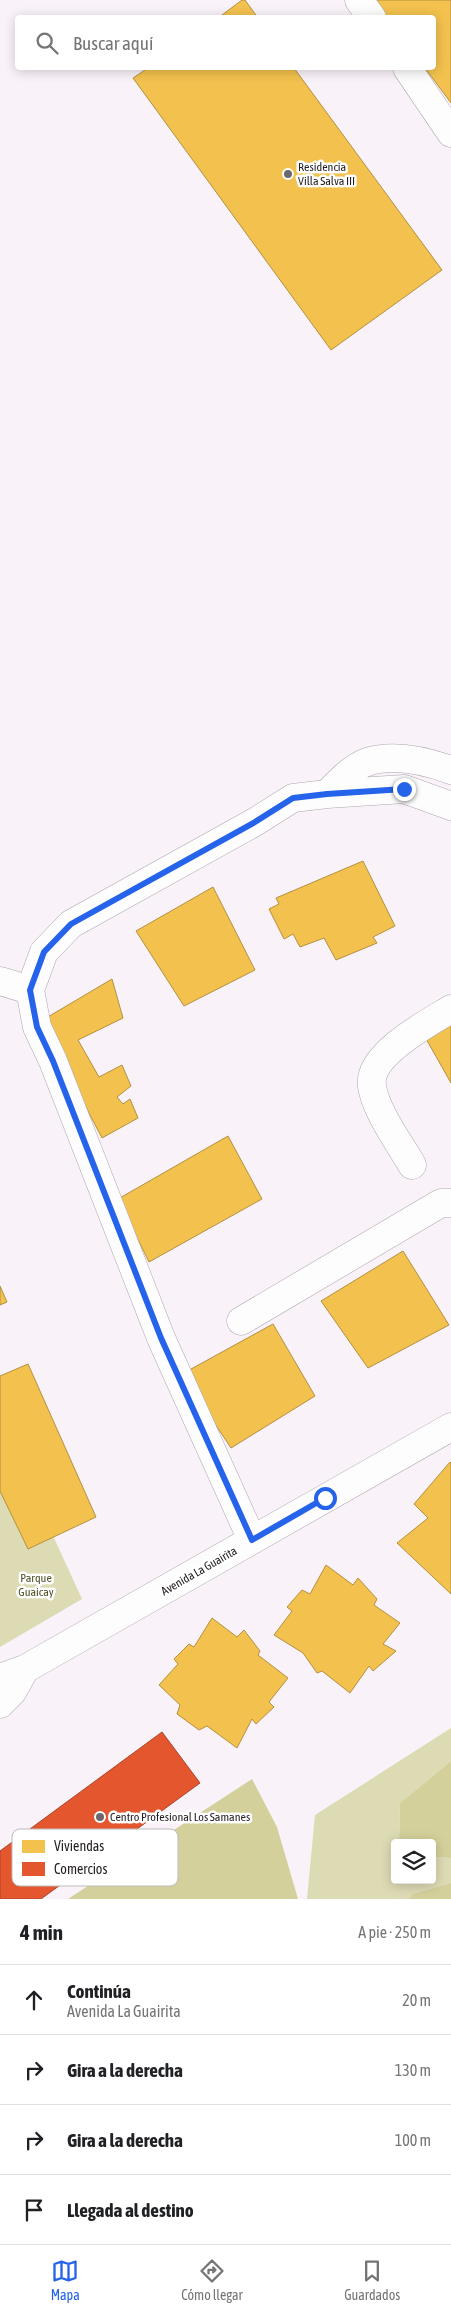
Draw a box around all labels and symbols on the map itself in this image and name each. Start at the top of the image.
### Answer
place label: Residencia Villa Salva III [298,160,355,188]
marker: Residencia Villa Salva III [282,168,294,180]
route end [393,778,416,801]
route start [314,1487,337,1510]
street label: Avenida La Guairita [159,1544,239,1598]
park label: Parque Guaicay [18,1571,54,1599]
place label: Centro Profesional Los Samanes [110,1810,250,1824]
marker: Centro Profesional Los Samanes [94,1811,106,1823]
legend [12,1829,178,1886]
text: Viviendas [54,1838,104,1854]
text: Comercios [54,1861,107,1877]

